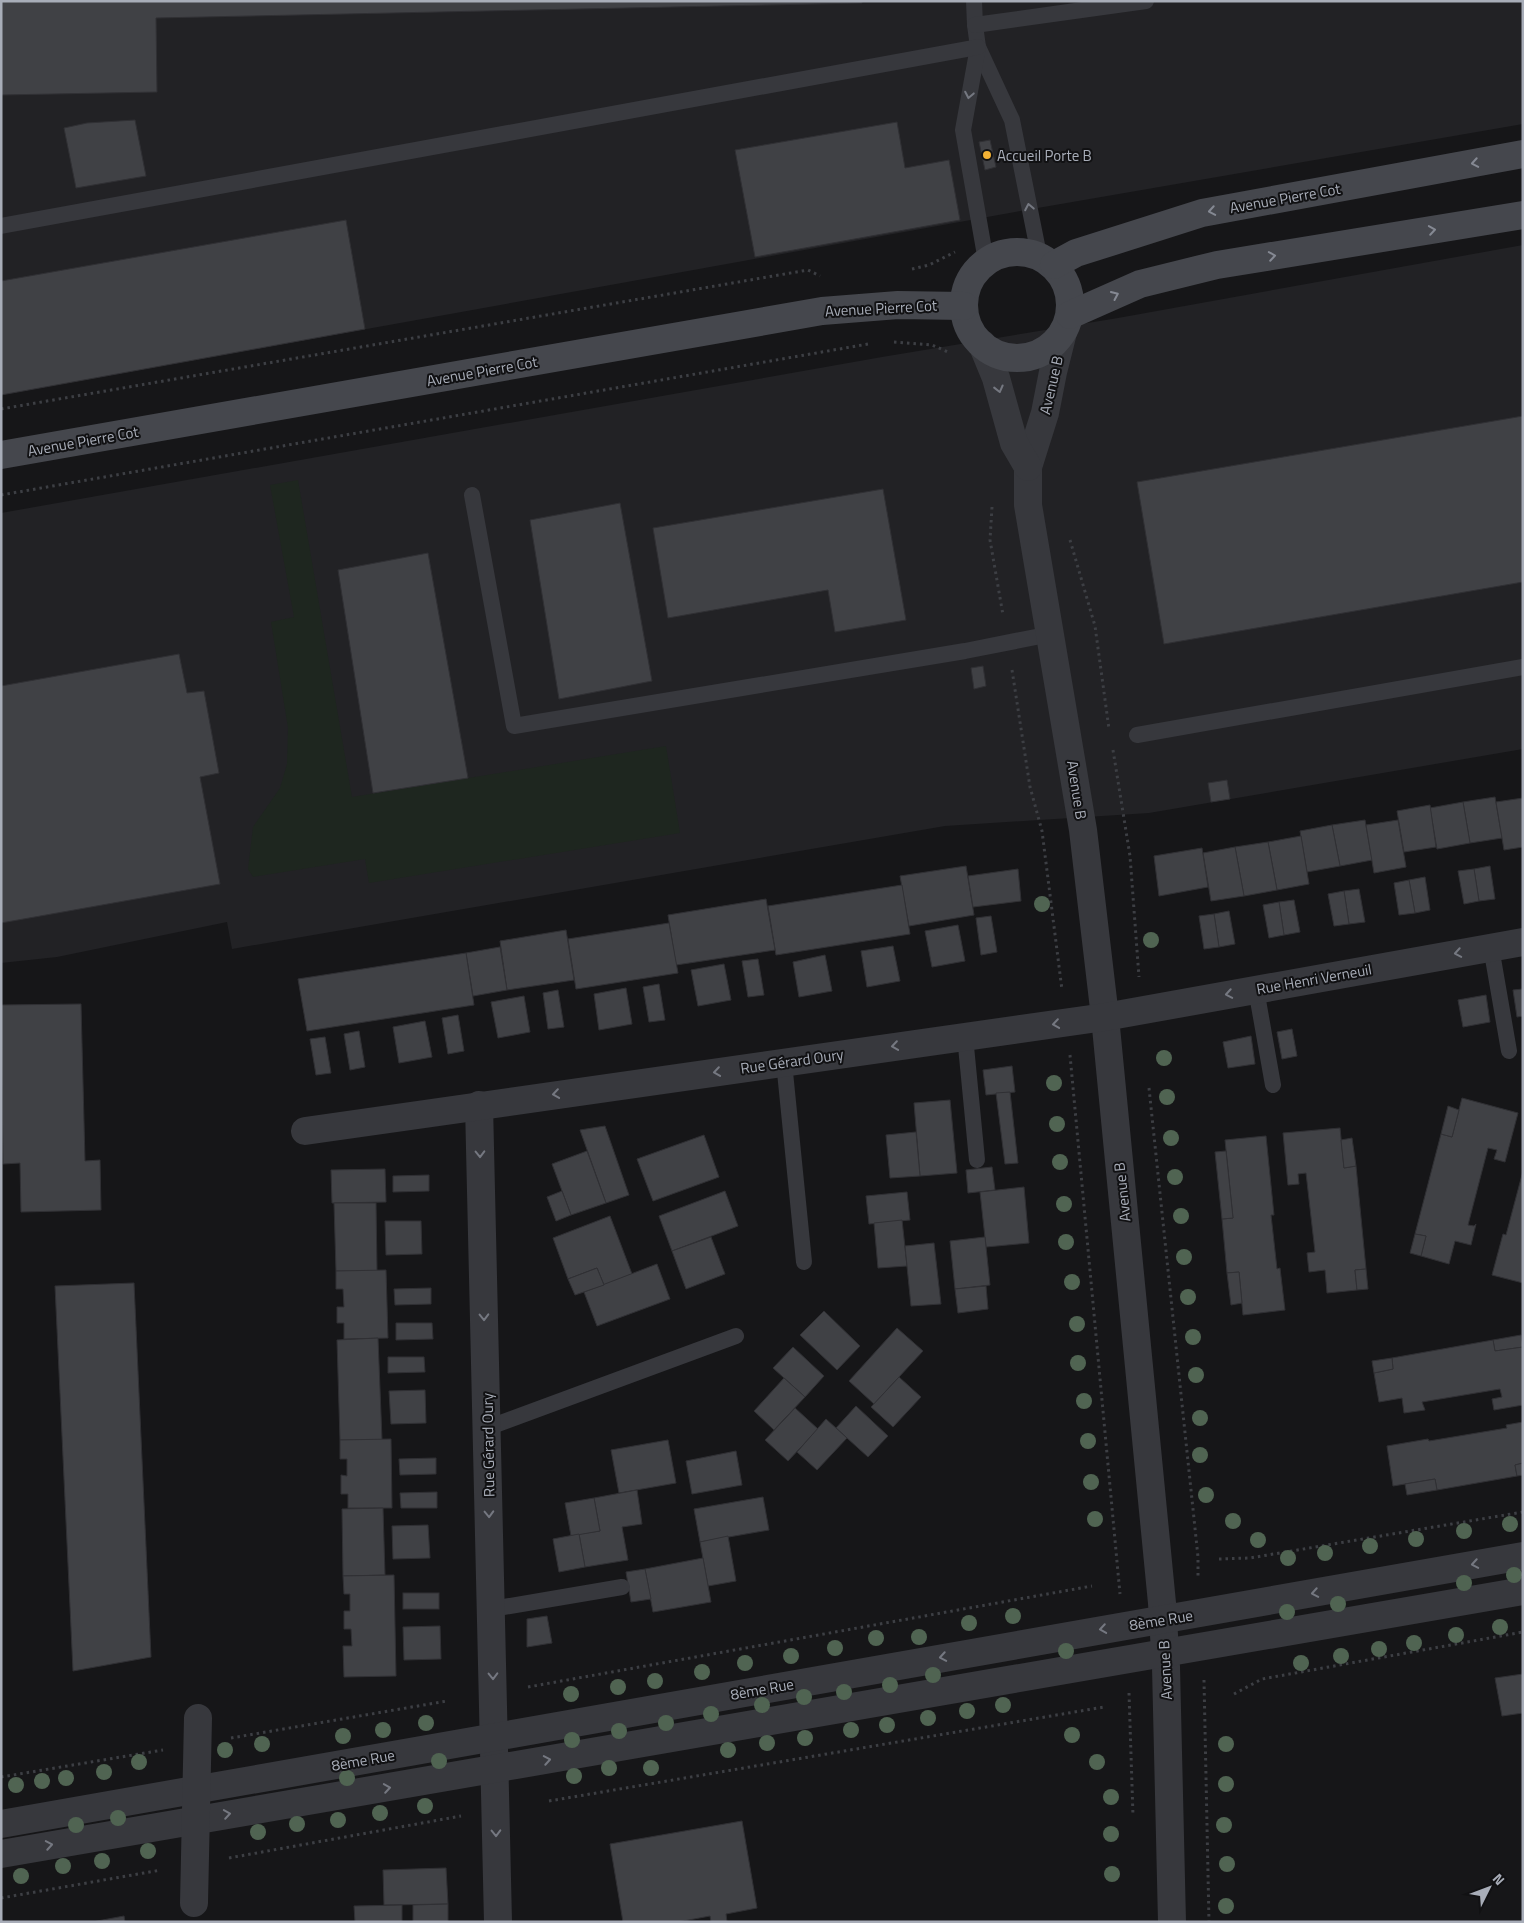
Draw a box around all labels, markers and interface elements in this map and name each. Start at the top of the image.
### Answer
one-way arrow [965,91,975,99]
place label: Accueil Porte B [997,144,1092,167]
marker: Accueil Porte B [981,149,993,161]
one-way arrow [1470,158,1479,168]
street label: Avenue Pierre Cot [1228,177,1343,219]
one-way arrow [1024,203,1035,212]
one-way arrow [1207,206,1216,216]
one-way arrow [1428,225,1436,235]
one-way arrow [1267,252,1276,262]
one-way arrow [1109,292,1118,302]
street label: Avenue Pierre Cot [824,294,938,322]
street label: Avenue Pierre Cot [425,350,540,392]
street label: Avenue B [1033,353,1069,417]
one-way arrow [993,385,1004,394]
street label: Avenue Pierre Cot [26,420,141,462]
street label: Avenue B [1061,759,1093,821]
one-way arrow [1453,948,1462,958]
street label: Rue Henri Verneuil [1254,958,1374,1000]
one-way arrow [1224,989,1233,999]
one-way arrow [1052,1018,1061,1028]
one-way arrow [891,1040,899,1051]
street label: Rue Gérard Oury [739,1042,845,1080]
one-way arrow [713,1066,721,1076]
one-way arrow [552,1089,561,1099]
one-way arrow [475,1150,486,1158]
street label: Avenue B [1107,1161,1137,1223]
one-way arrow [479,1313,490,1321]
street label: Rue Gérard Oury [476,1393,500,1497]
one-way arrow [484,1510,495,1518]
one-way arrow [1470,1559,1479,1569]
one-way arrow [1310,1587,1319,1597]
street label: 8ème Rue [1128,1604,1194,1636]
one-way arrow [1098,1624,1107,1634]
street label: Avenue B [1152,1640,1178,1700]
one-way arrow [938,1652,947,1662]
street label: 8ème Rue [728,1672,796,1706]
one-way arrow [488,1673,499,1681]
street label: 8ème Rue [329,1743,397,1777]
one-way arrow [543,1755,551,1765]
one-way arrow [383,1783,391,1794]
one-way arrow [223,1809,231,1820]
one-way arrow [491,1829,501,1837]
one-way arrow [45,1841,54,1851]
north arrow [1464,1863,1514,1913]
text: N [1488,1868,1510,1890]

